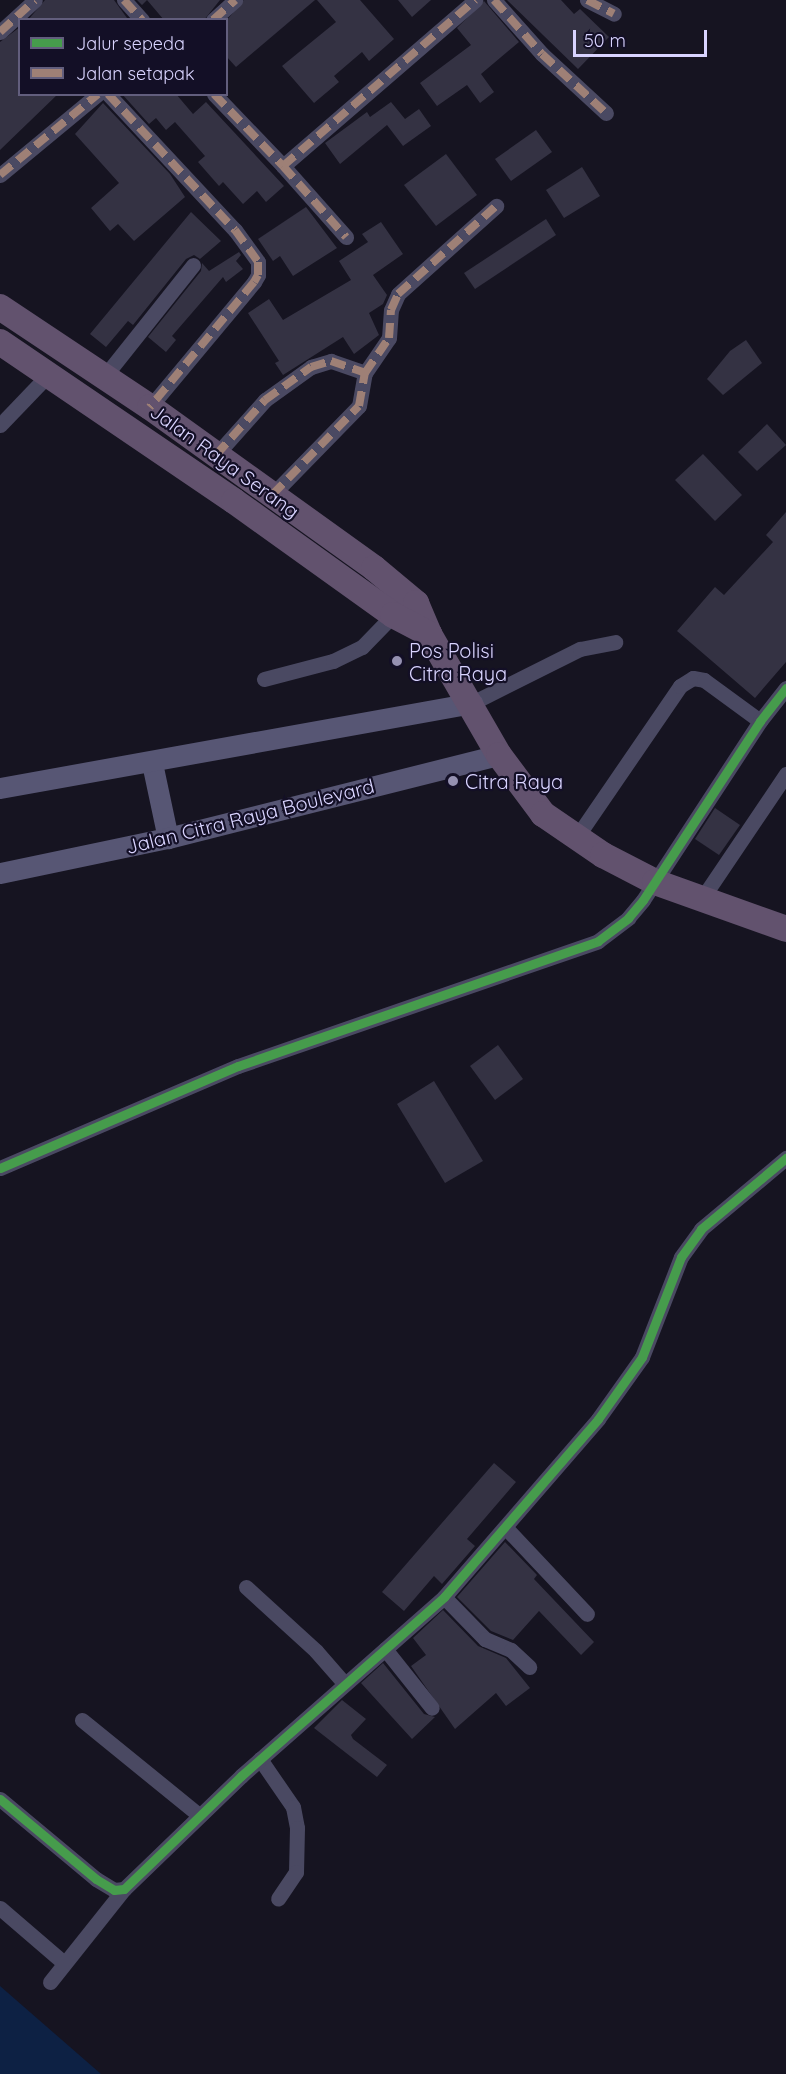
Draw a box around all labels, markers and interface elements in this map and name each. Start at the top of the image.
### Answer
legend [18,18,228,96]
scale bar [576,18,710,56]
text: 50 m [584,29,626,52]
text: Jalur sepeda [76,32,185,55]
text: Jalan setapak [76,62,195,85]
street label: Jalan Raya Serang [146,399,304,523]
place label: Pos Polisi Citra Raya [409,638,507,685]
marker: Pos Polisi Citra Raya [390,654,404,668]
place label: Citra Raya [465,769,563,793]
street label: Jalan Citra Raya Boulevard [123,773,377,859]
marker: Citra Raya [446,774,460,788]

